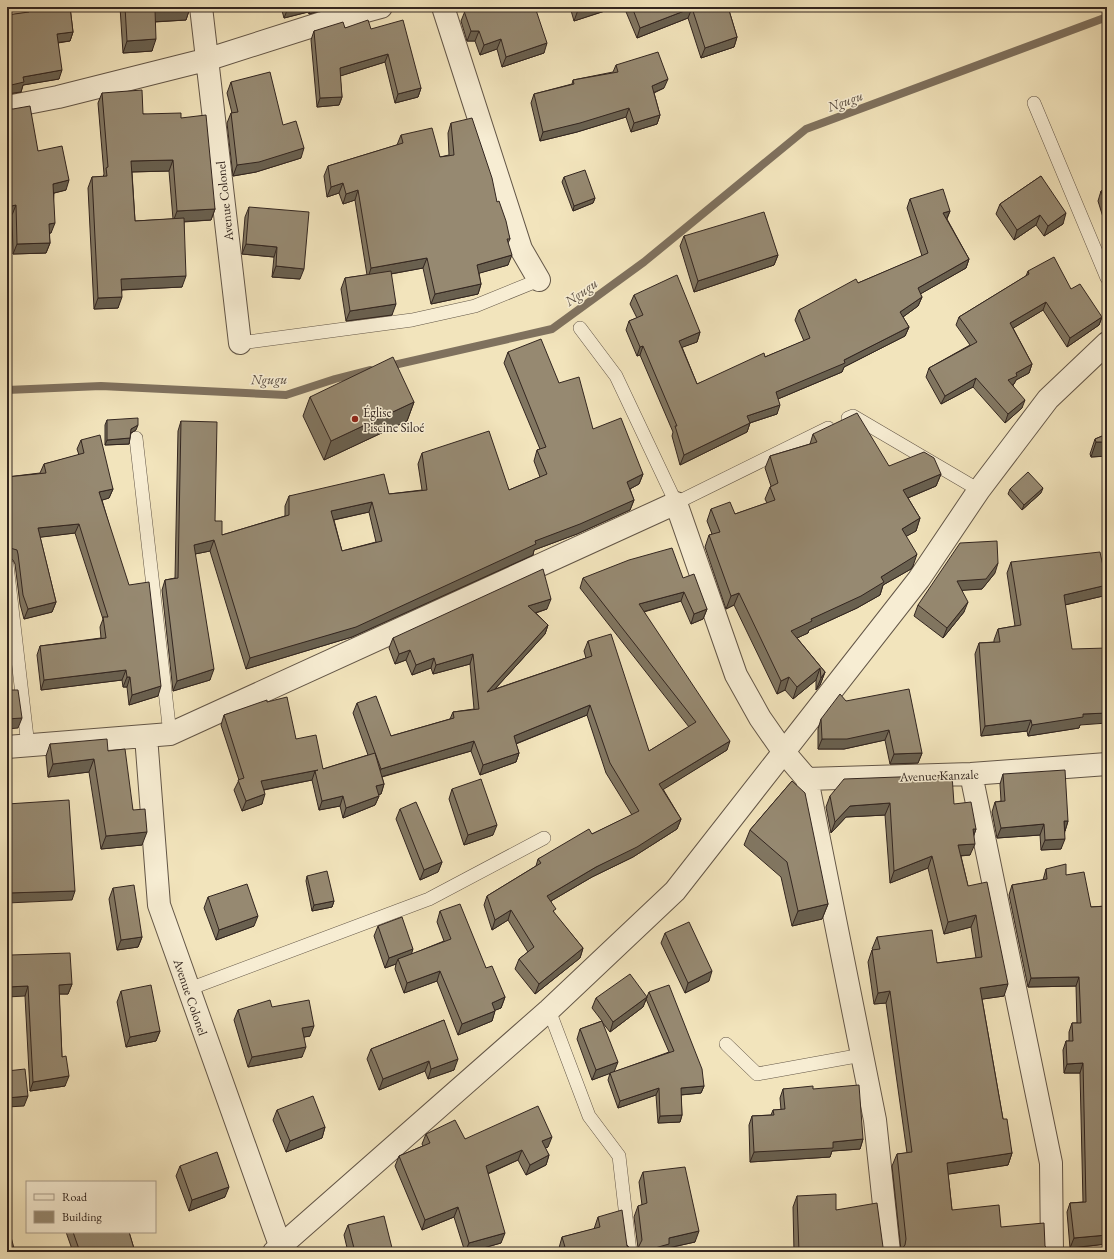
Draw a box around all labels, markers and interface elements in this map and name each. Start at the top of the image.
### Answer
water label: Ngugu [824,86,865,116]
street label: Avenue Colonel [212,160,237,243]
water label: Ngugu [560,274,601,311]
water label: Ngugu [250,370,287,388]
place label: Église Piscine Siloé [363,404,424,436]
marker: Église Piscine Siloé [350,414,360,424]
street label: Avenue Kanzale [898,766,979,785]
street label: Avenue Colonel [169,956,212,1038]
legend [26,1181,156,1233]
text: Road [62,1189,88,1205]
text: Building [62,1209,103,1225]

